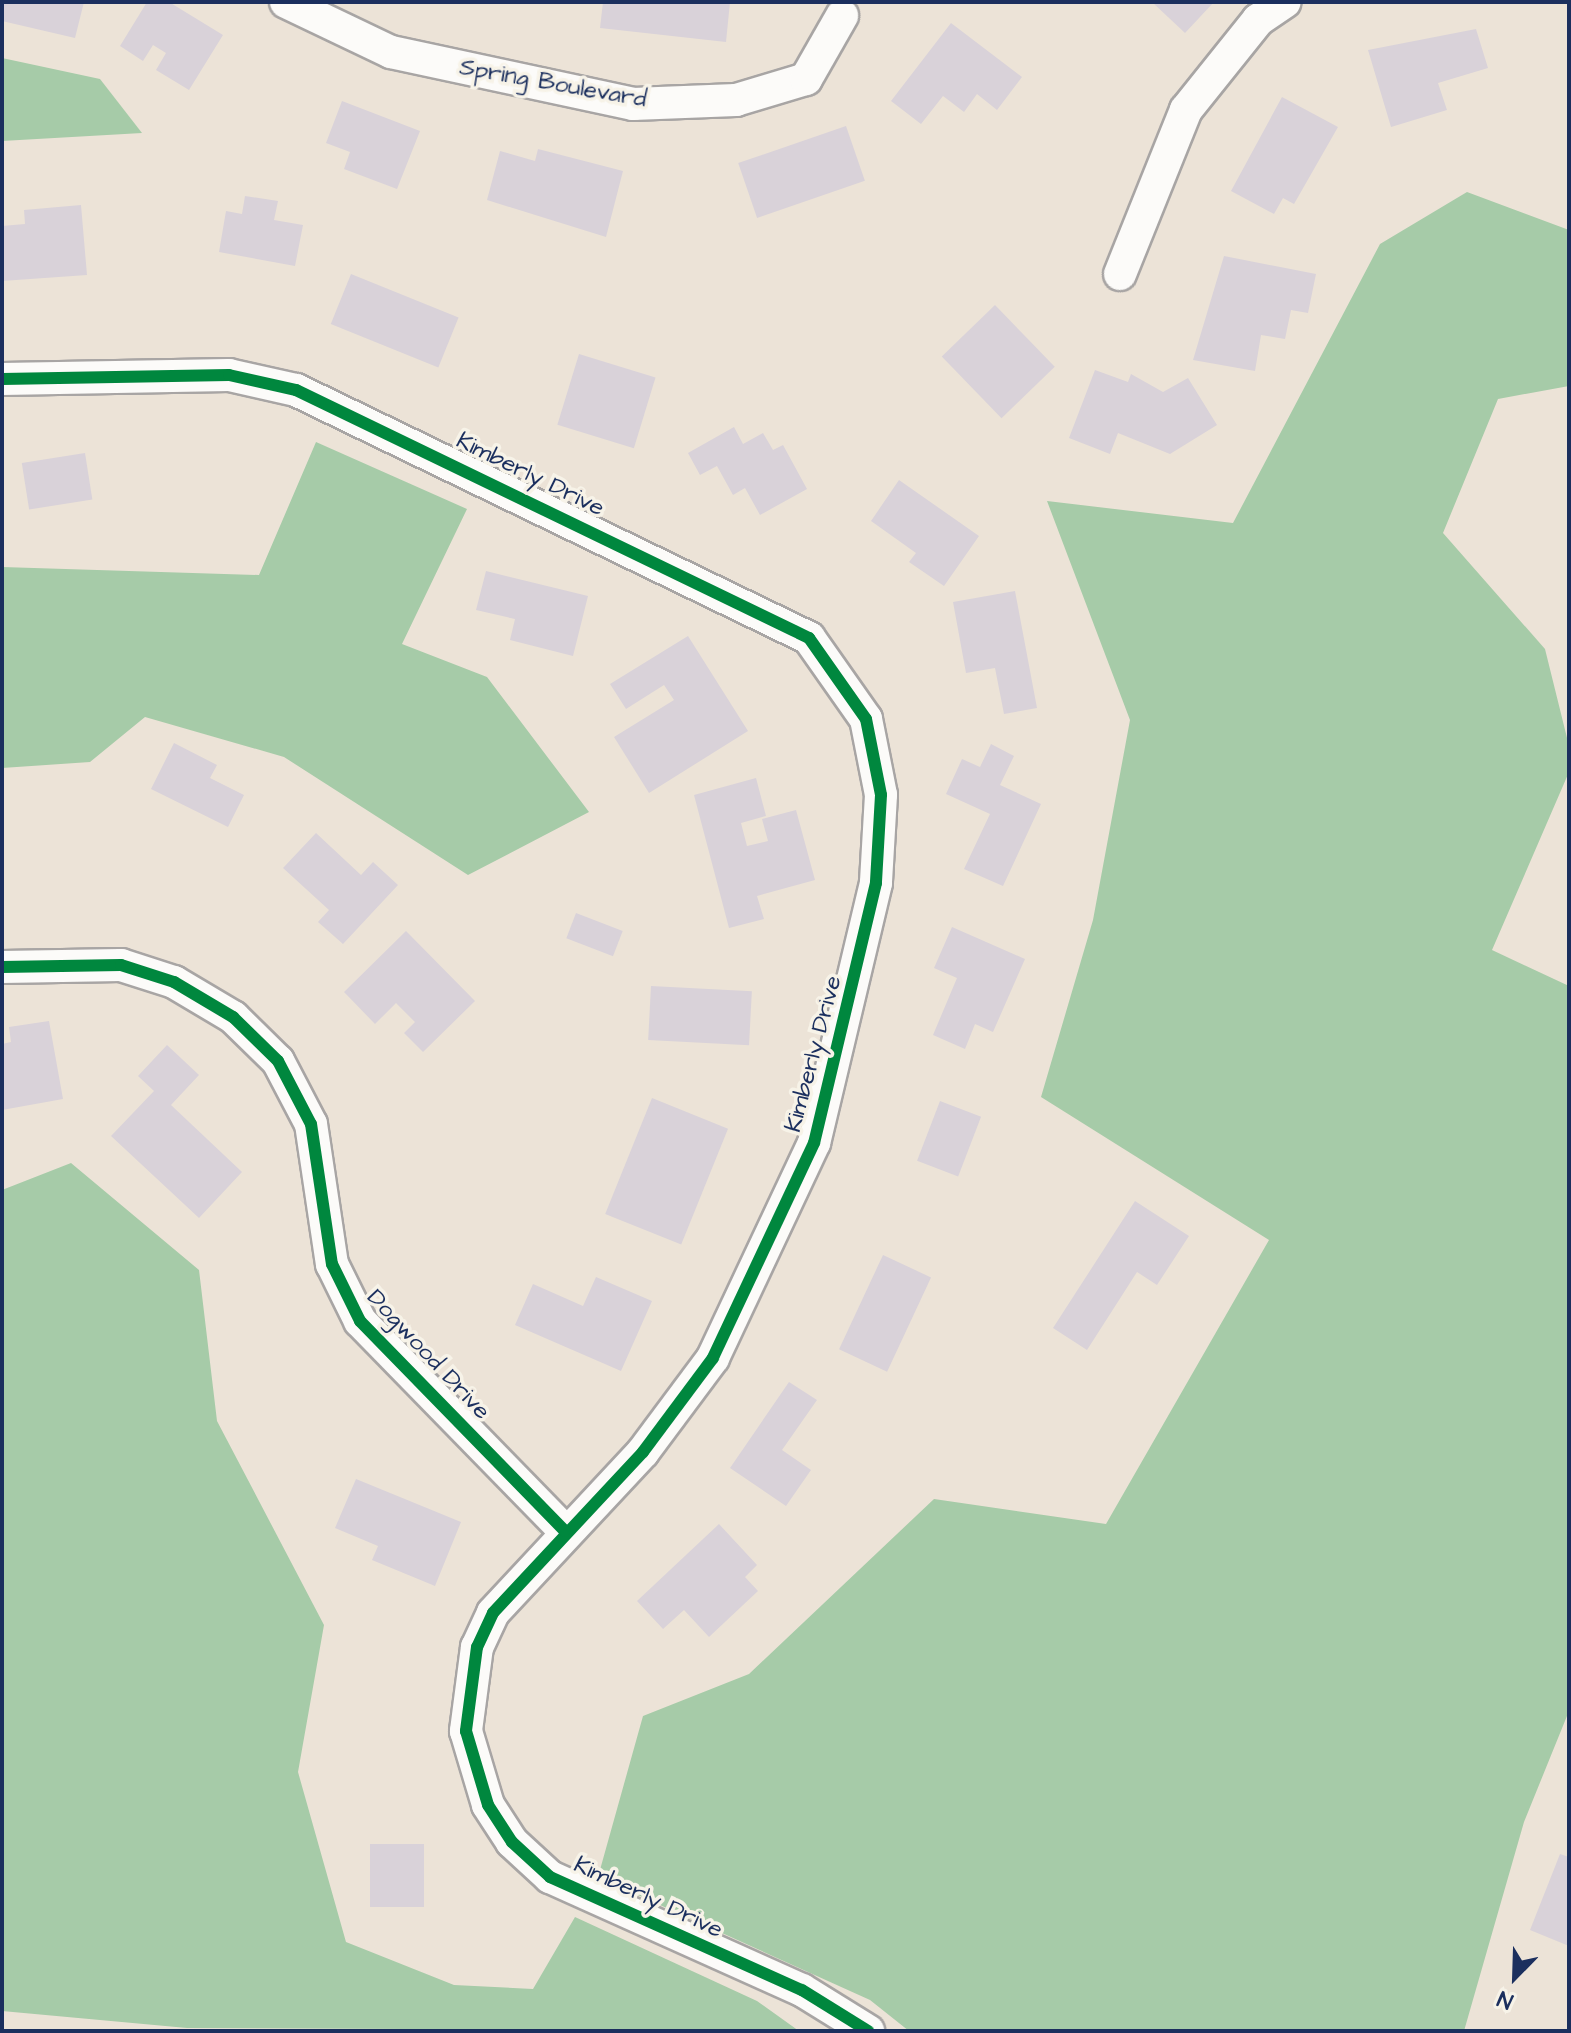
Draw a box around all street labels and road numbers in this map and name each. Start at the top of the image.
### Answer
street label: Spring Boulevard [457,53,649,115]
street label: Kimberly Drive [451,427,609,523]
street label: Kimberly Drive [779,973,849,1135]
street label: Dogwood Drive [360,1284,496,1426]
street label: Kimberly Drive [569,1851,727,1945]

